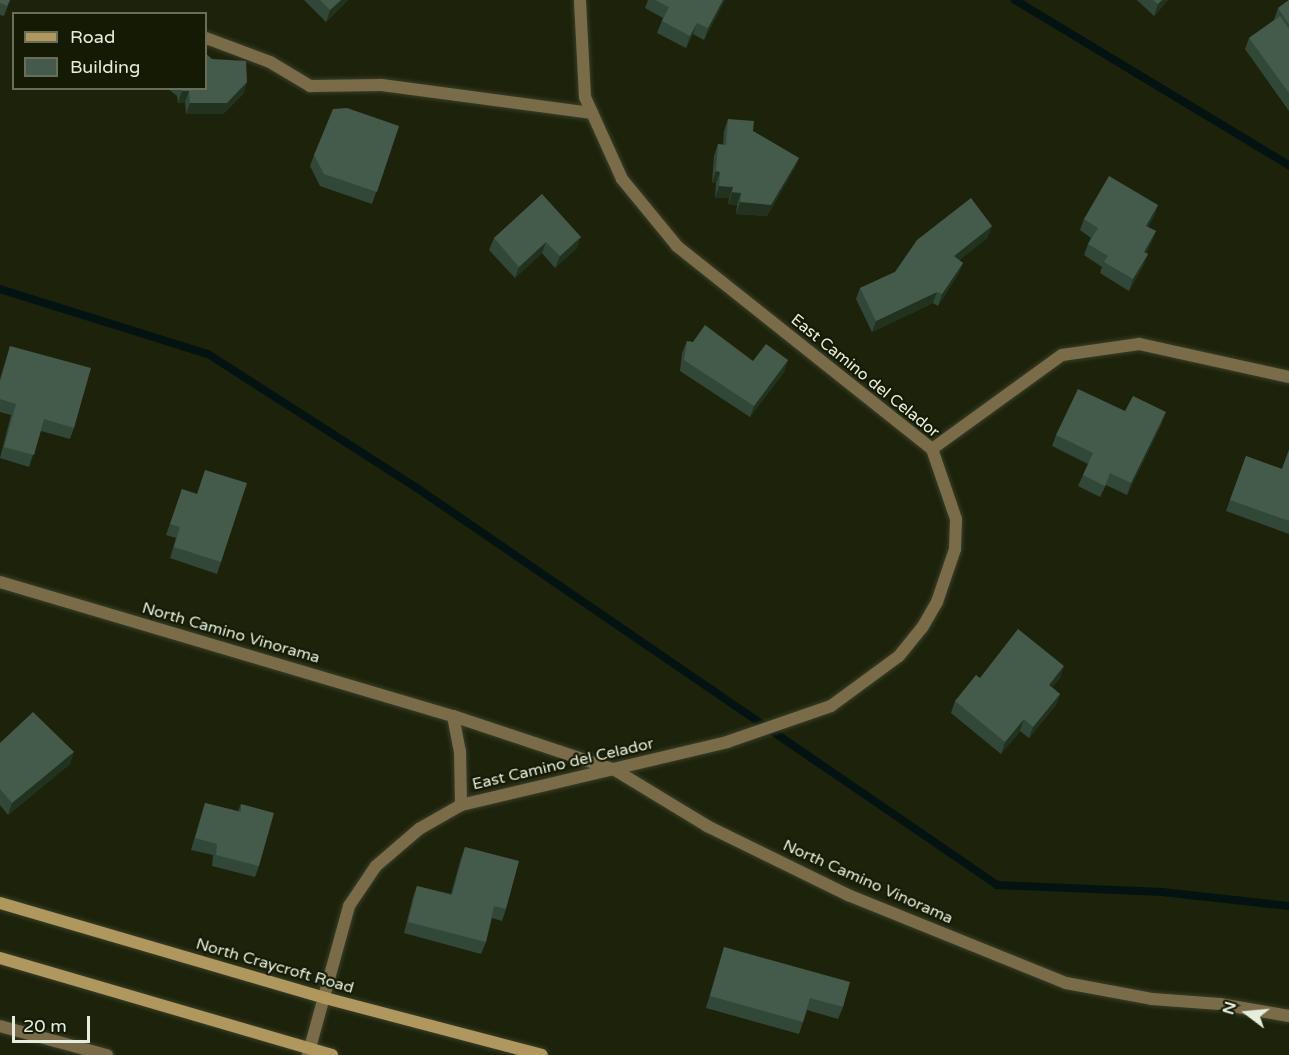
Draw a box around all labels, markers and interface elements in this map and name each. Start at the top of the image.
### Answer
legend [12,12,207,90]
text: Road [70,26,115,48]
text: Building [70,56,140,78]
street label: East Camino del Celador [787,310,943,442]
street label: North Camino Vinorama [140,598,322,668]
street label: East Camino del Celador [470,734,656,794]
street label: North Camino Vinorama [780,836,956,928]
street label: North Craycroft Road [194,934,356,998]
north arrow [1217,983,1277,1043]
text: N [1218,999,1241,1017]
scale bar [15,1004,93,1042]
text: 20 m [23,1015,67,1037]

